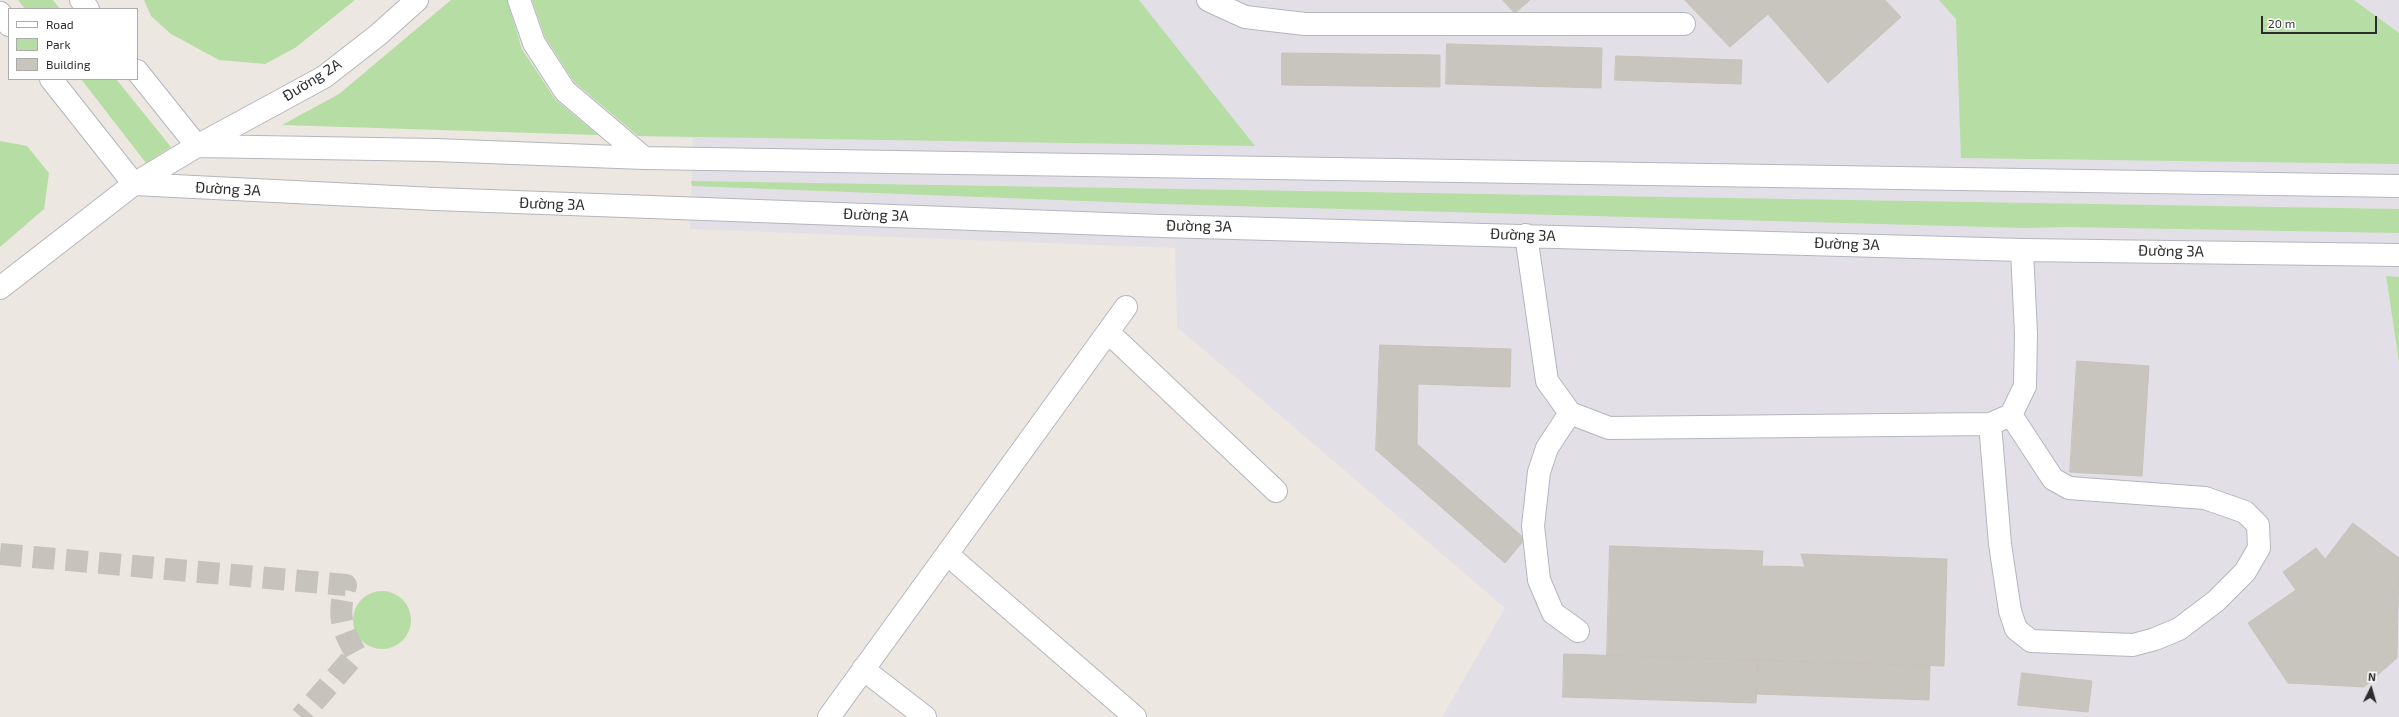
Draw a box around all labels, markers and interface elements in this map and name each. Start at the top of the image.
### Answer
legend [8,8,138,80]
scale bar [2263,8,2379,34]
text: 20 m [2268,16,2295,30]
text: Road [46,17,74,31]
text: Park [46,37,71,51]
street label: Đường 2A [279,55,345,105]
text: Building [46,57,90,71]
street label: Đường 3A [195,178,261,200]
street label: Đường 3A [519,194,585,214]
street label: Đường 3A [843,205,909,225]
street label: Đường 3A [1166,216,1232,236]
street label: Đường 3A [1490,225,1556,245]
street label: Đường 3A [1814,234,1880,254]
street label: Đường 3A [2138,241,2204,261]
north arrow [2351,669,2391,709]
text: N [2368,670,2377,683]

